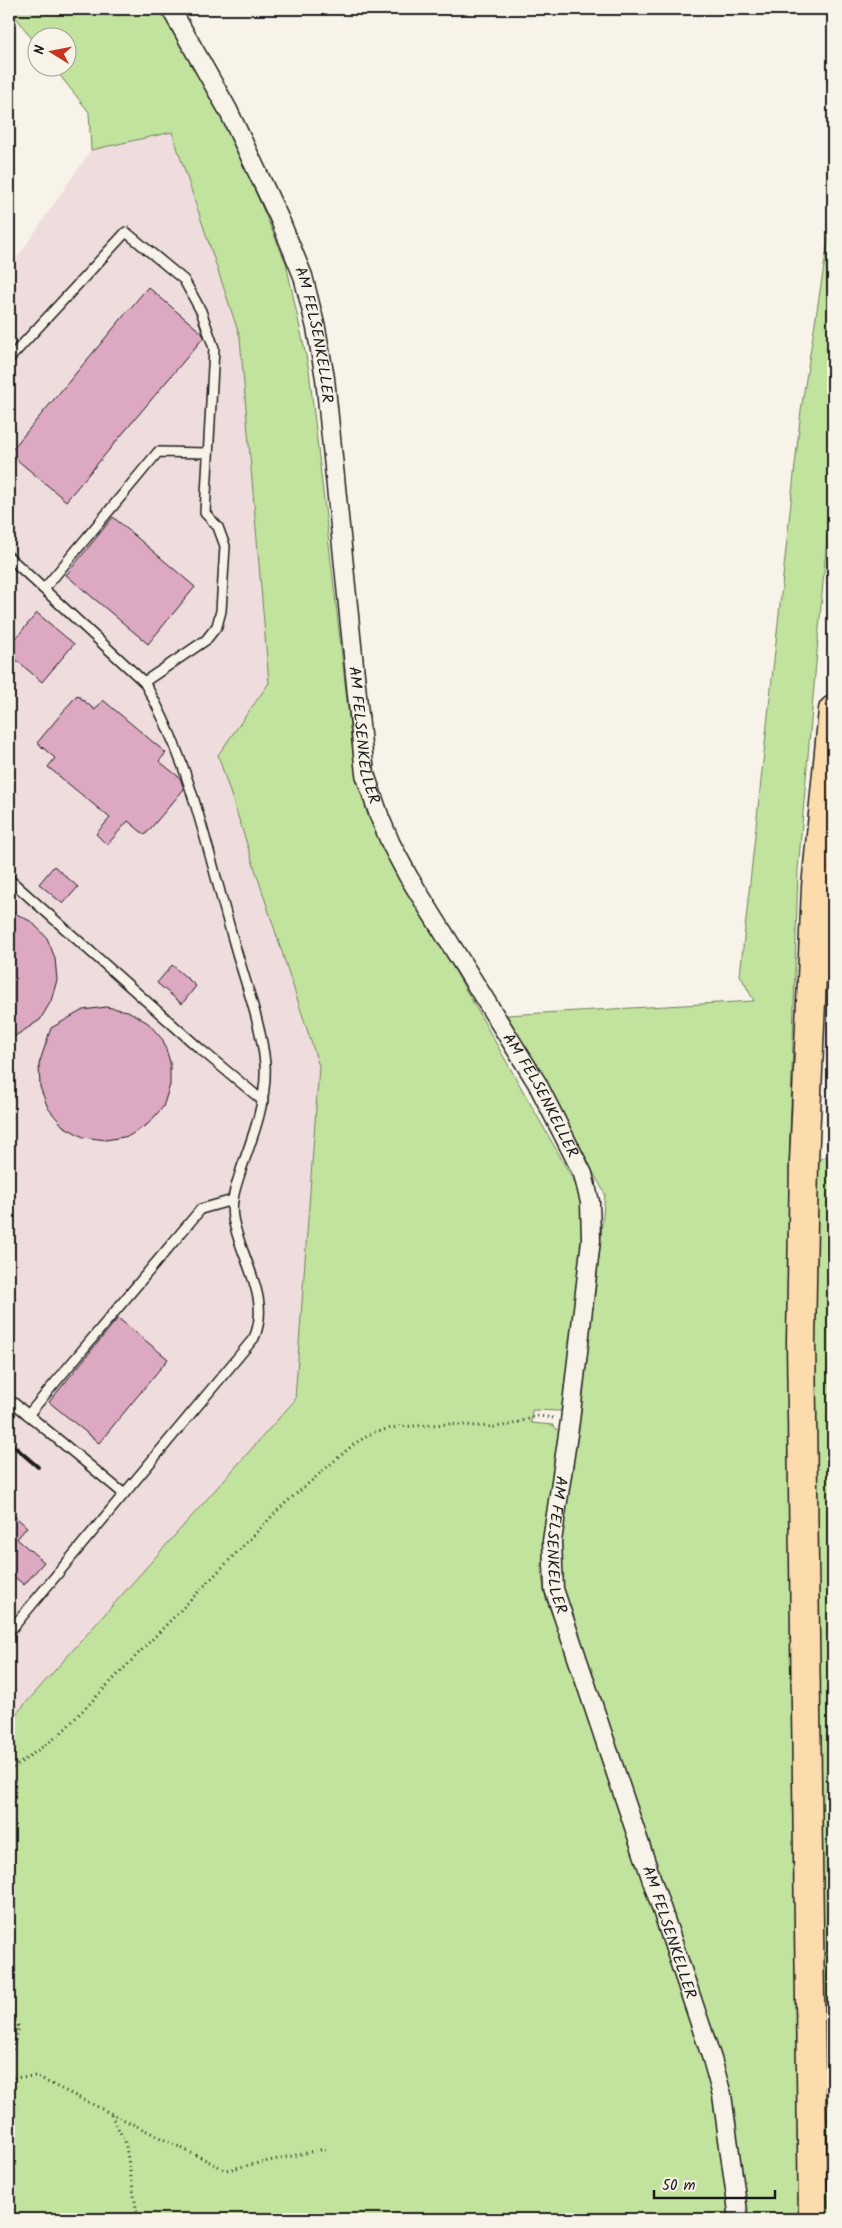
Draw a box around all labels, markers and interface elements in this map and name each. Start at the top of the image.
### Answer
north arrow [28,28,78,78]
text: N [29,43,52,56]
street label: AM FELSENKELLER [288,262,340,404]
street label: AM FELSENKELLER [342,665,387,807]
street label: AM FELSENKELLER [496,1028,585,1162]
street label: AM FELSENKELLER [539,1474,574,1617]
street label: AM FELSENKELLER [635,1862,703,2002]
scale bar [654,2168,776,2200]
text: 50 m [662,2174,696,2198]

